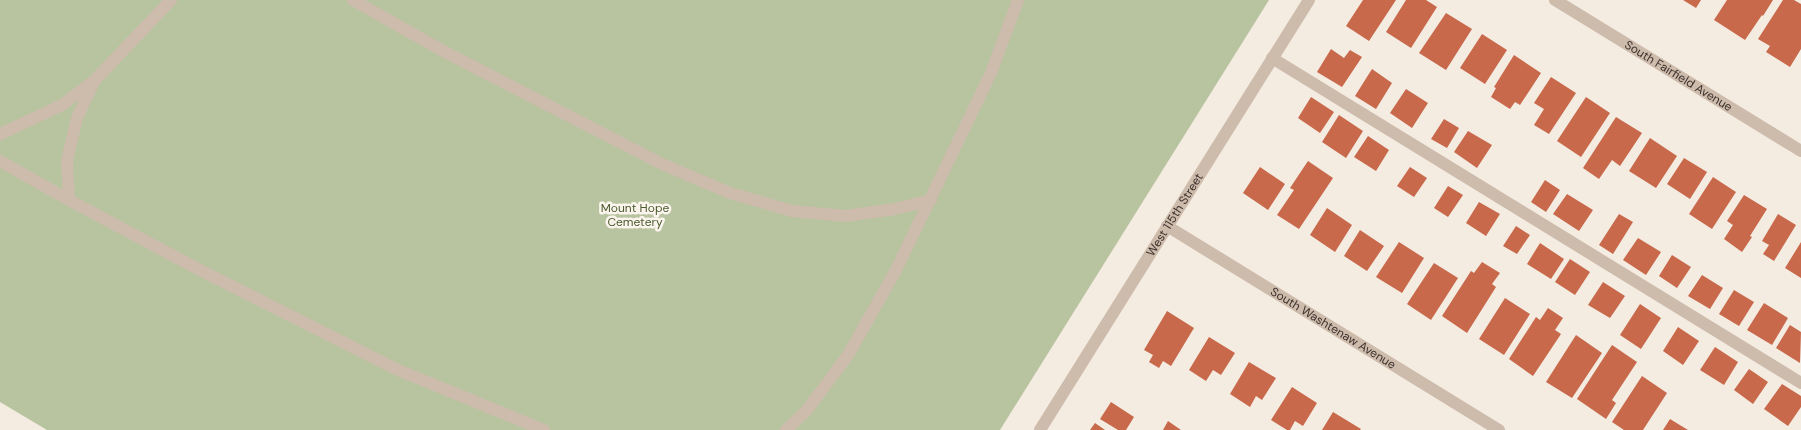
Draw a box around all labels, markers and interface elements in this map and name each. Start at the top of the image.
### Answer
street label: South Fairfield Avenue [1622,37,1736,115]
street label: West 115th Street [1143,170,1207,259]
park label: Mount Hope Cemetery [601,200,669,230]
street label: South Washtenaw Avenue [1268,284,1399,373]

